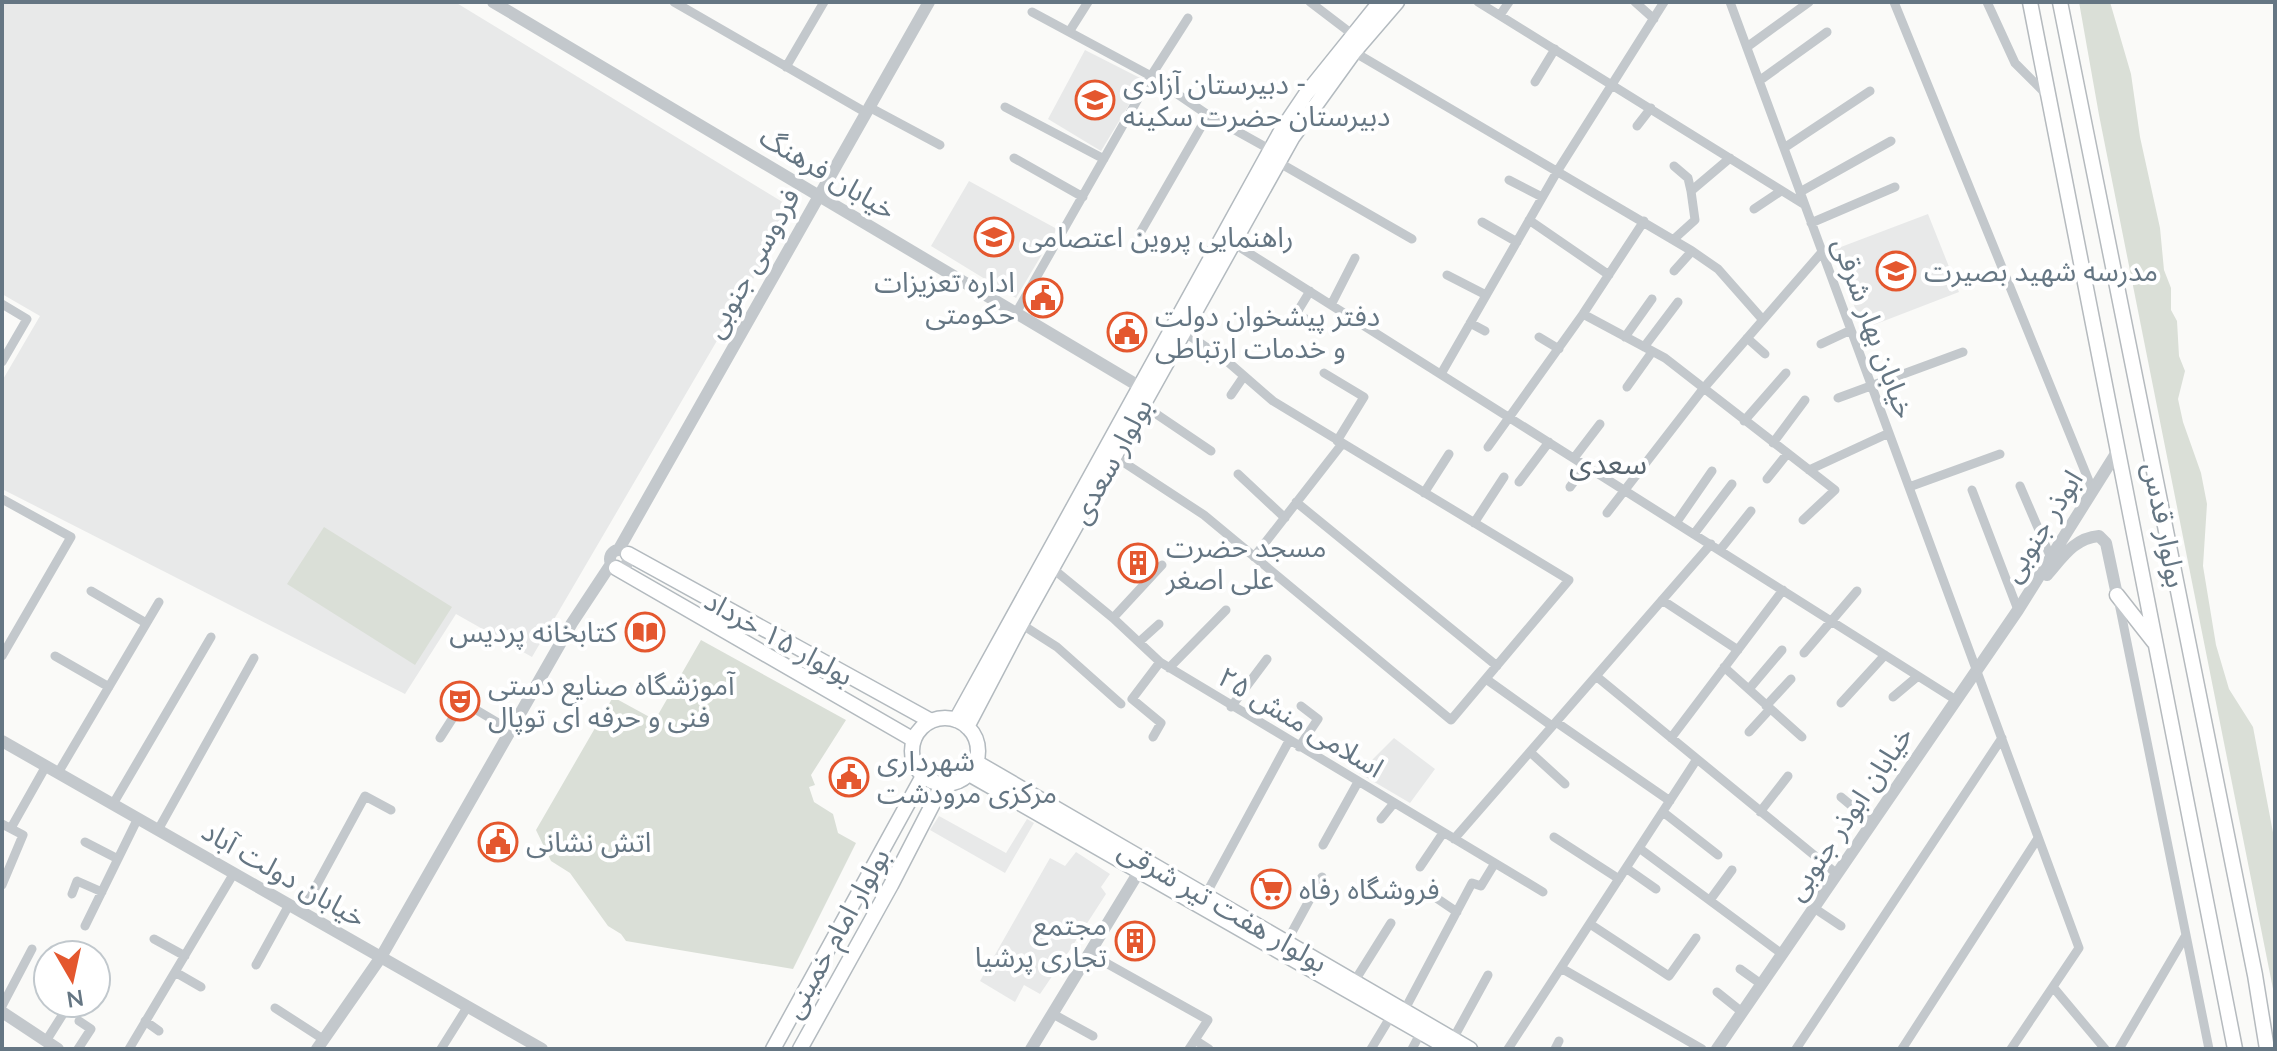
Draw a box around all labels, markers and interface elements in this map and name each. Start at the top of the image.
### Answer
place label: دبیرستان آزادی - دبیرستان حضرت سکینه [1123,66,1390,133]
school or university icon: دبیرستان آزادی - دبیرستان حضرت سکینه [1074,79,1116,121]
street label: خیابان فرهنگ [754,118,903,227]
street label: فردوسی جنوبی [696,182,807,344]
school or university icon: راهنمایی پروین اعتصامی [973,216,1015,258]
place label: راهنمایی پروین اعتصامی [1022,219,1294,255]
street label: خیابان بهار شرقی [1826,233,1923,423]
school or university icon: مدرسه شهید بصیرت [1875,250,1917,292]
place label: مدرسه شهید بصیرت [1924,253,2158,288]
place label: اداره تعزیزات حکومتی [874,264,1015,331]
public building icon: اداره تعزیزات حکومتی [1022,277,1064,319]
place label: دفتر پیشخوان دولت و خدمات ارتباطی [1155,298,1380,365]
public building icon: دفتر پیشخوان دولت و خدمات ارتباطی [1106,311,1148,353]
street label: بولوار سعدی [1062,392,1159,530]
district label: سعدی [1569,444,1647,481]
street label: بولوار قدس [2136,459,2195,590]
street label: ابوذر جنوبی [1993,463,2090,588]
place label: مسجد حضرت علی اصغر [1165,529,1326,596]
building icon: مسجد حضرت علی اصغر [1117,542,1159,584]
street label: بولوار ۱۵ خرداد [699,582,860,693]
library icon: کتابخانه پردیس [624,611,666,653]
place label: کتابخانه پردیس [449,614,617,650]
street label: اسلامی منش ۲۵ [1212,658,1390,785]
place label: آموزشگاه صنایع دستی فنی و حرفه ای توپال [488,667,736,735]
theatre icon: آموزشگاه صنایع دستی فنی و حرفه ای توپال [439,680,481,722]
street label: خیابان ابوذر جنوبی [1777,719,1920,907]
place label: شهرداری مرکزی مرودشت [877,743,1057,810]
public building icon: شهرداری مرکزی مرودشت [828,756,870,798]
street label: خیابان دولت آباد [196,812,373,935]
public building icon: اتش نشانی [477,821,519,863]
place label: اتش نشانی [526,824,651,859]
street label: بولوار هفت تیر شرقی [1113,832,1334,980]
street label: بولوار امام خمینی [774,842,900,1026]
supermarket icon: فروشگاه رفاه [1250,868,1292,910]
place label: فروشگاه رفاه [1299,871,1439,906]
place label: مجتمع تجاری پرشیا [975,907,1107,975]
building icon: مجتمع تجاری پرشیا [1114,920,1156,962]
north arrow [32,939,112,1019]
text: N [65,985,86,1014]

